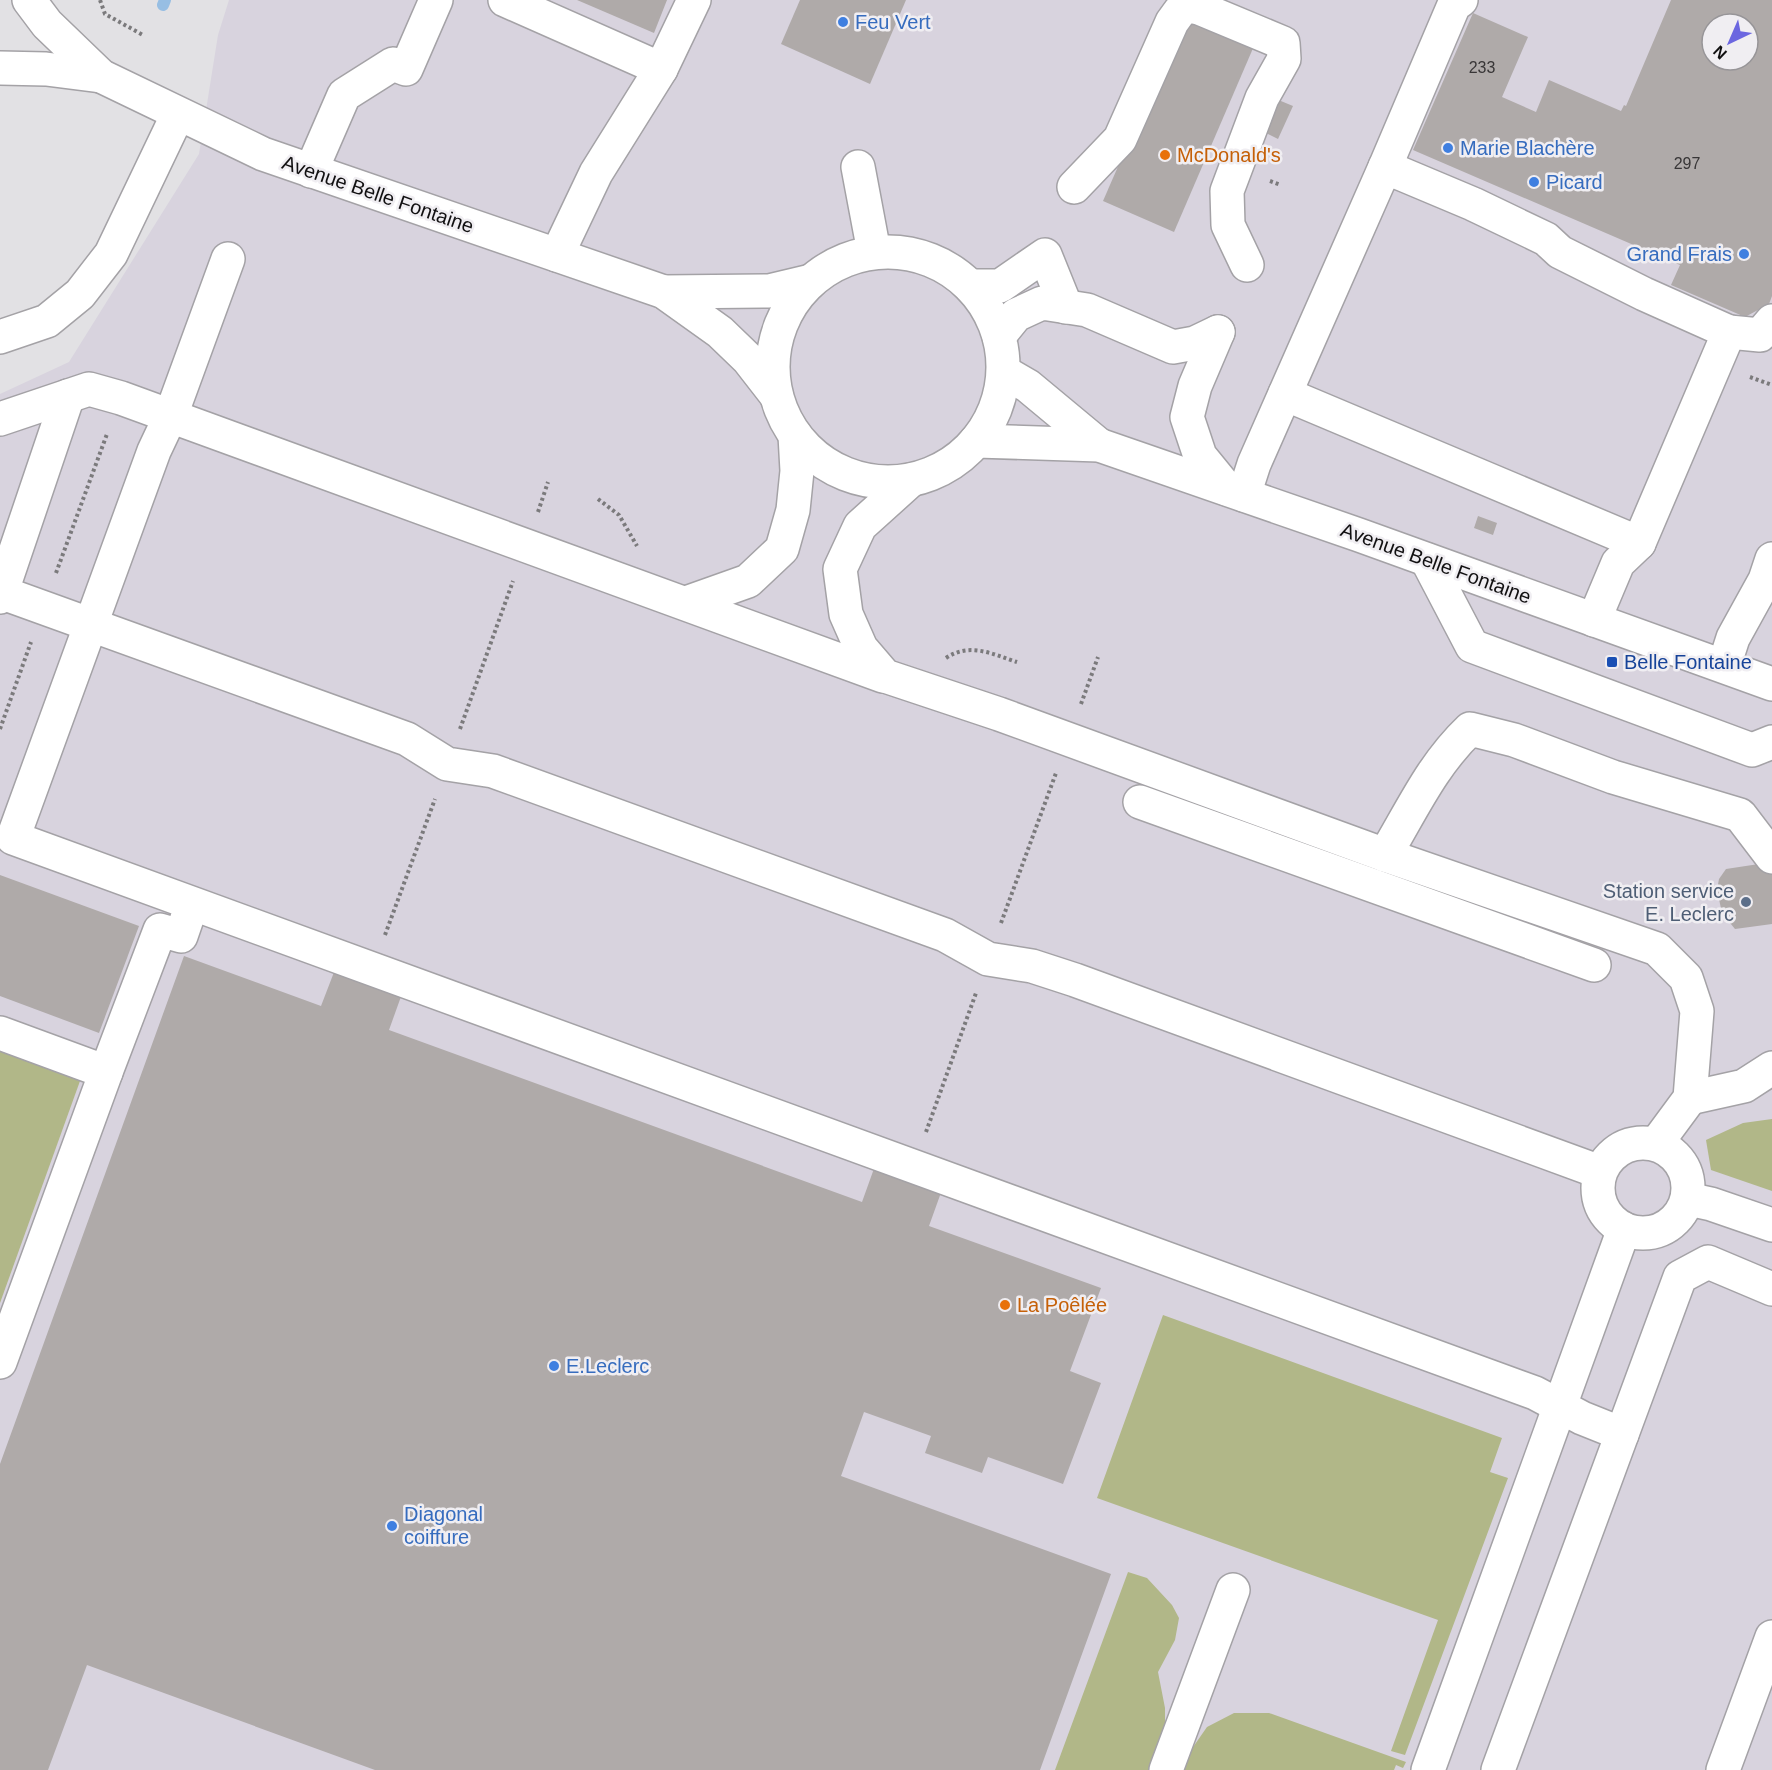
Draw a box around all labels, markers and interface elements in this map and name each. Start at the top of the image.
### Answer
place label: Feu Vert [855,11,931,33]
north arrow [1700,12,1760,72]
marker: Feu Vert [836,15,850,29]
text: N [1710,42,1730,63]
house number: 233 [1469,59,1495,76]
place label: Marie Blachère [1460,137,1595,159]
marker: Marie Blachère [1441,141,1455,155]
place label: McDonald's [1177,144,1281,166]
marker: McDonald's [1158,148,1172,162]
street label: Avenue Belle Fontaine [279,151,477,237]
house number: 297 [1674,155,1700,172]
place label: Picard [1546,171,1603,193]
marker: Picard [1527,175,1541,189]
place label: Grand Frais [1626,243,1732,265]
marker: Grand Frais [1737,247,1751,261]
street label: Avenue Belle Fontaine [1338,518,1534,608]
place label: Belle Fontaine [1624,651,1752,673]
marker: Belle Fontaine [1605,655,1619,669]
place label: Station service E. Leclerc [1603,880,1734,925]
marker: Station service E. Leclerc [1739,895,1753,909]
place label: La Poêlée [1017,1294,1107,1316]
marker: La Poêlée [998,1298,1012,1312]
place label: E.Leclerc [566,1355,649,1377]
marker: E.Leclerc [547,1359,561,1373]
place label: Diagonal coiffure [404,1503,483,1548]
marker: Diagonal coiffure [385,1519,399,1533]

